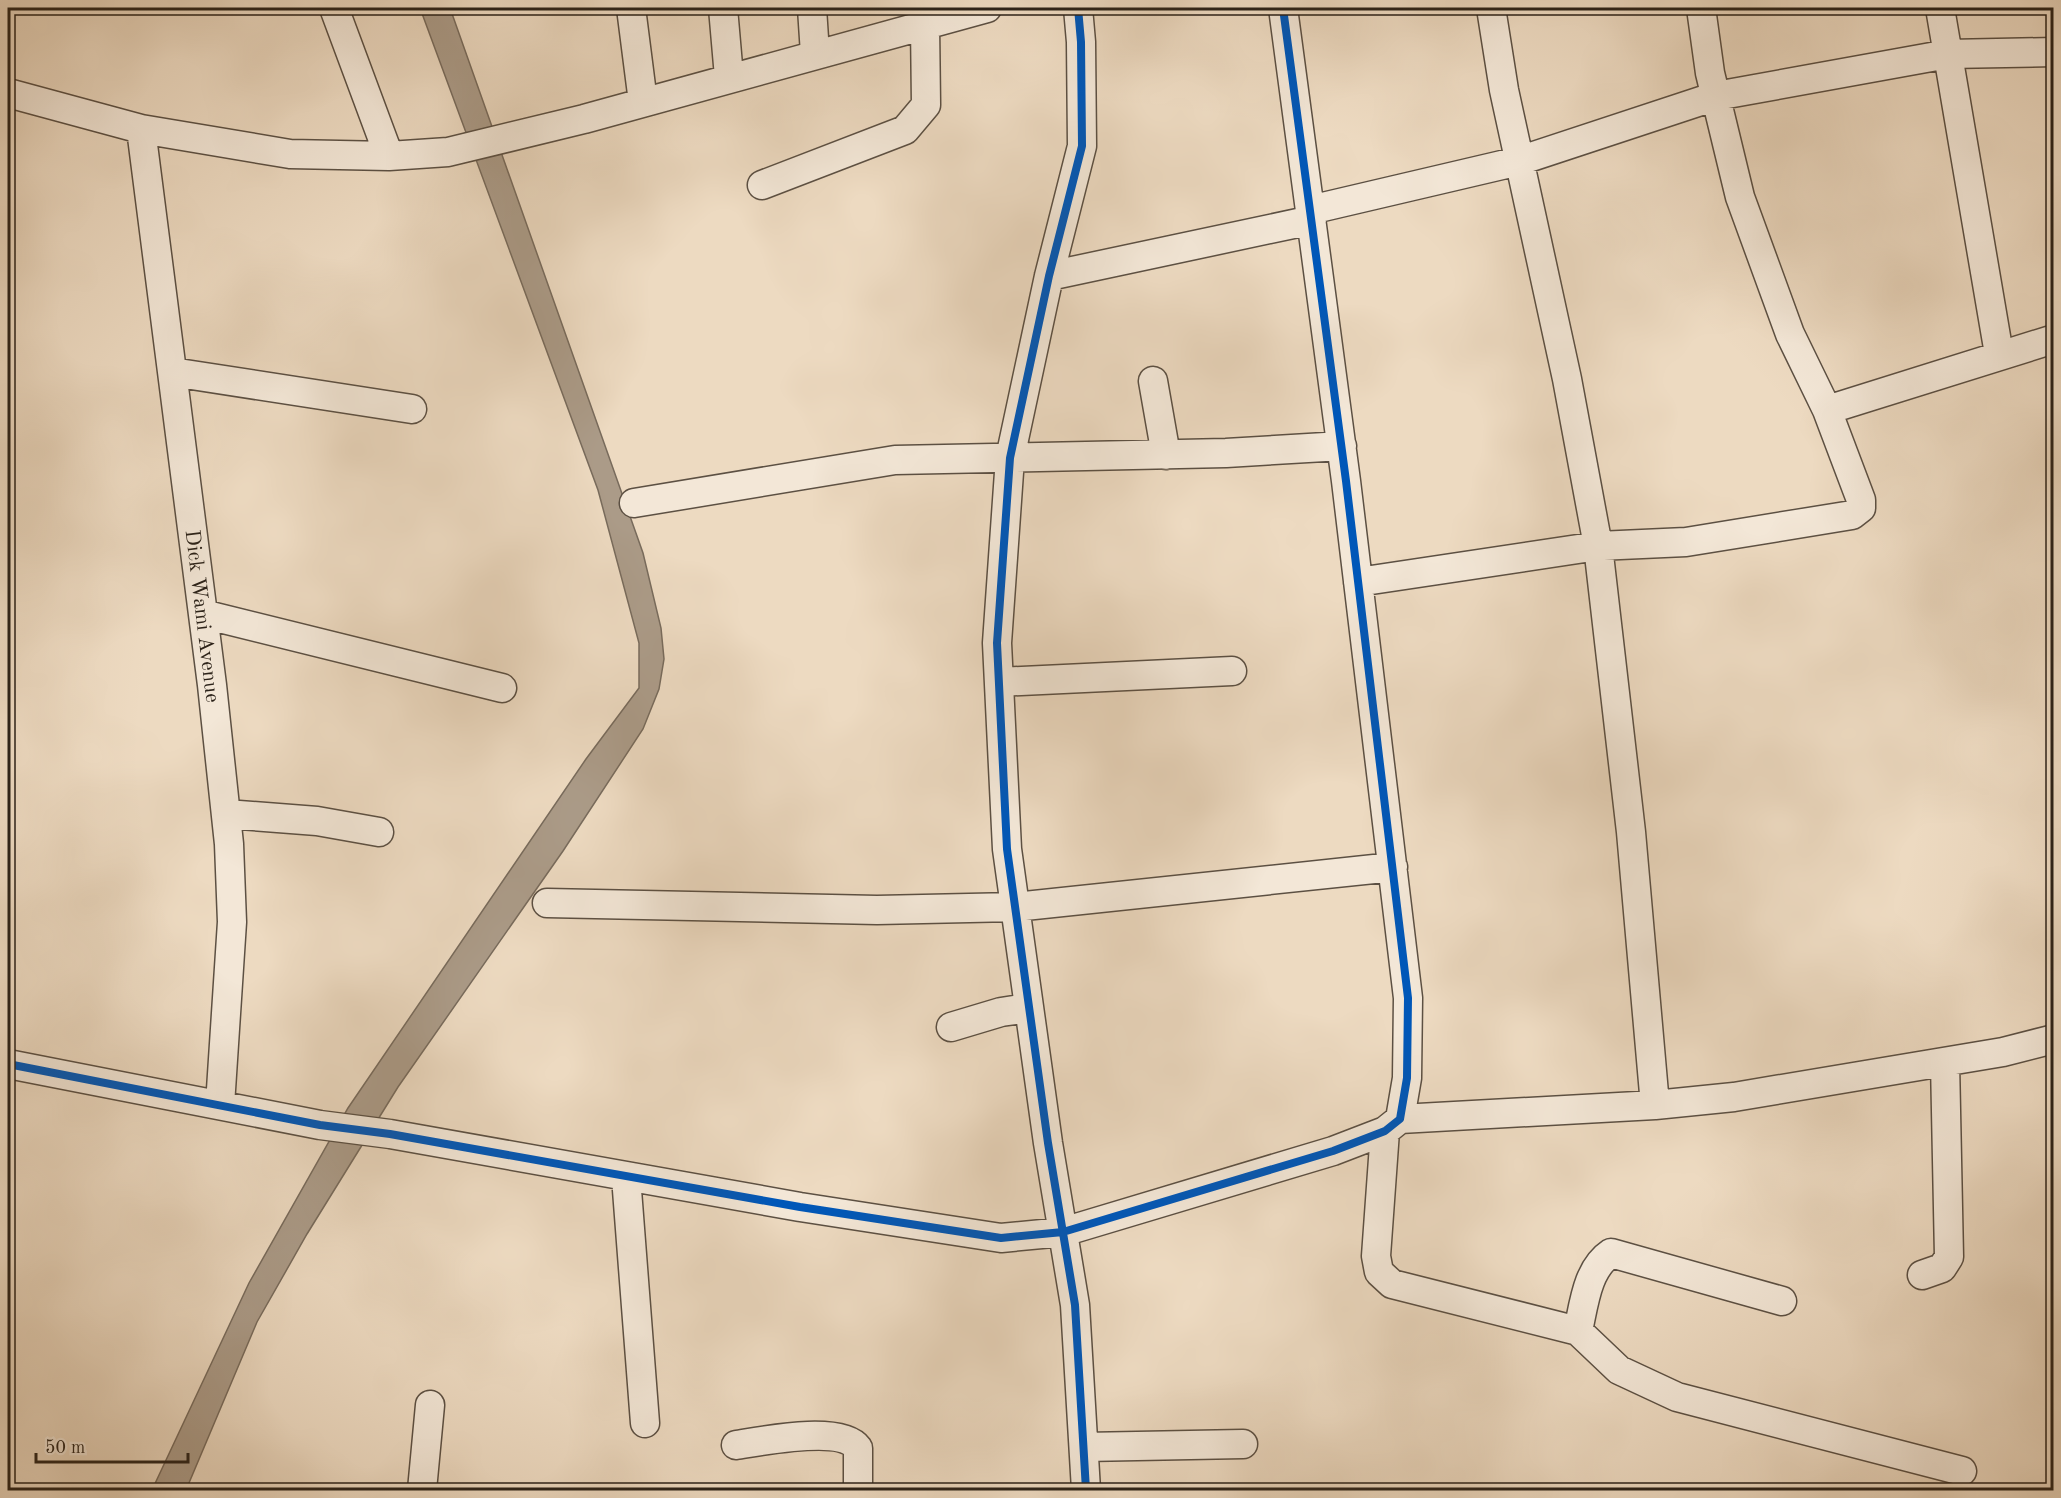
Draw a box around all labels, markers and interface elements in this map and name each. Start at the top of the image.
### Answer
street label: Dick Wami Avenue [180,529,223,704]
scale bar [36,1426,188,1464]
text: 50 m [45,1439,85,1457]

